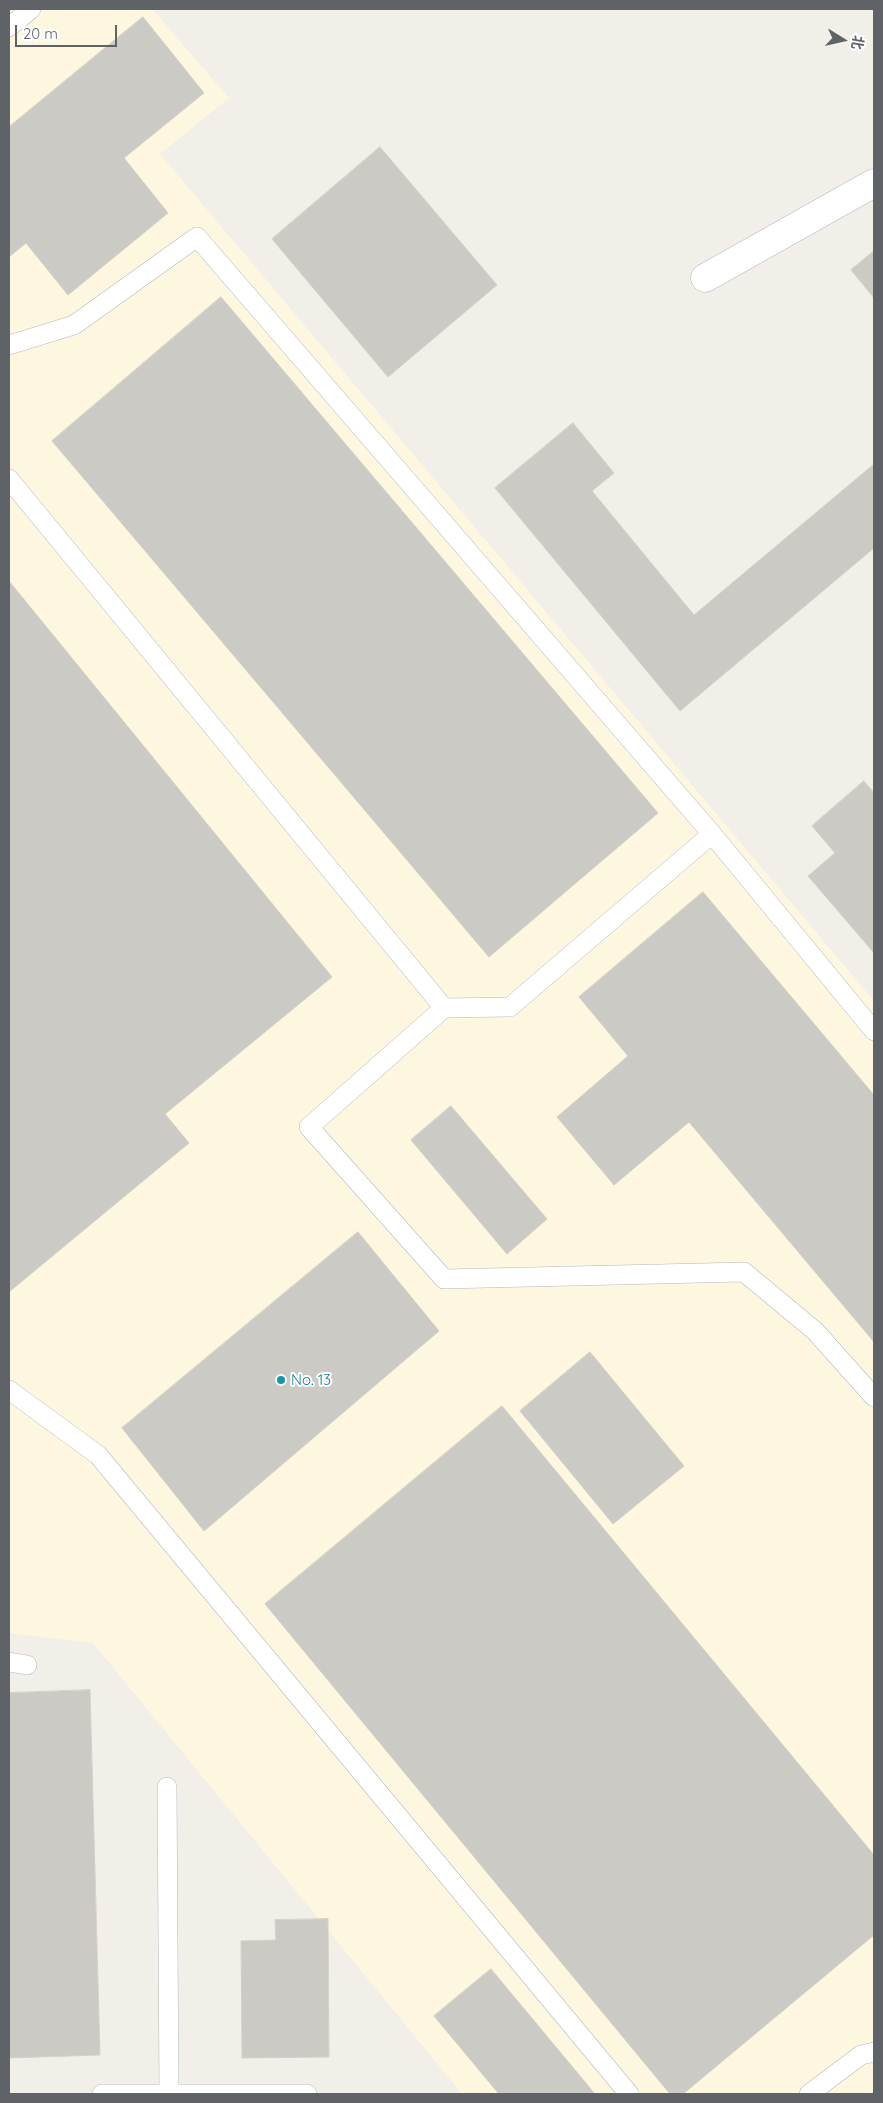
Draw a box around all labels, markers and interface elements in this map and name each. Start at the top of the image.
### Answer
scale bar [18,15,120,47]
north arrow [818,15,868,65]
text: 20 m [23,24,58,43]
text: 北 [848,34,868,51]
place label: No. 13 [291,1371,331,1389]
marker: No. 13 [275,1374,287,1386]

